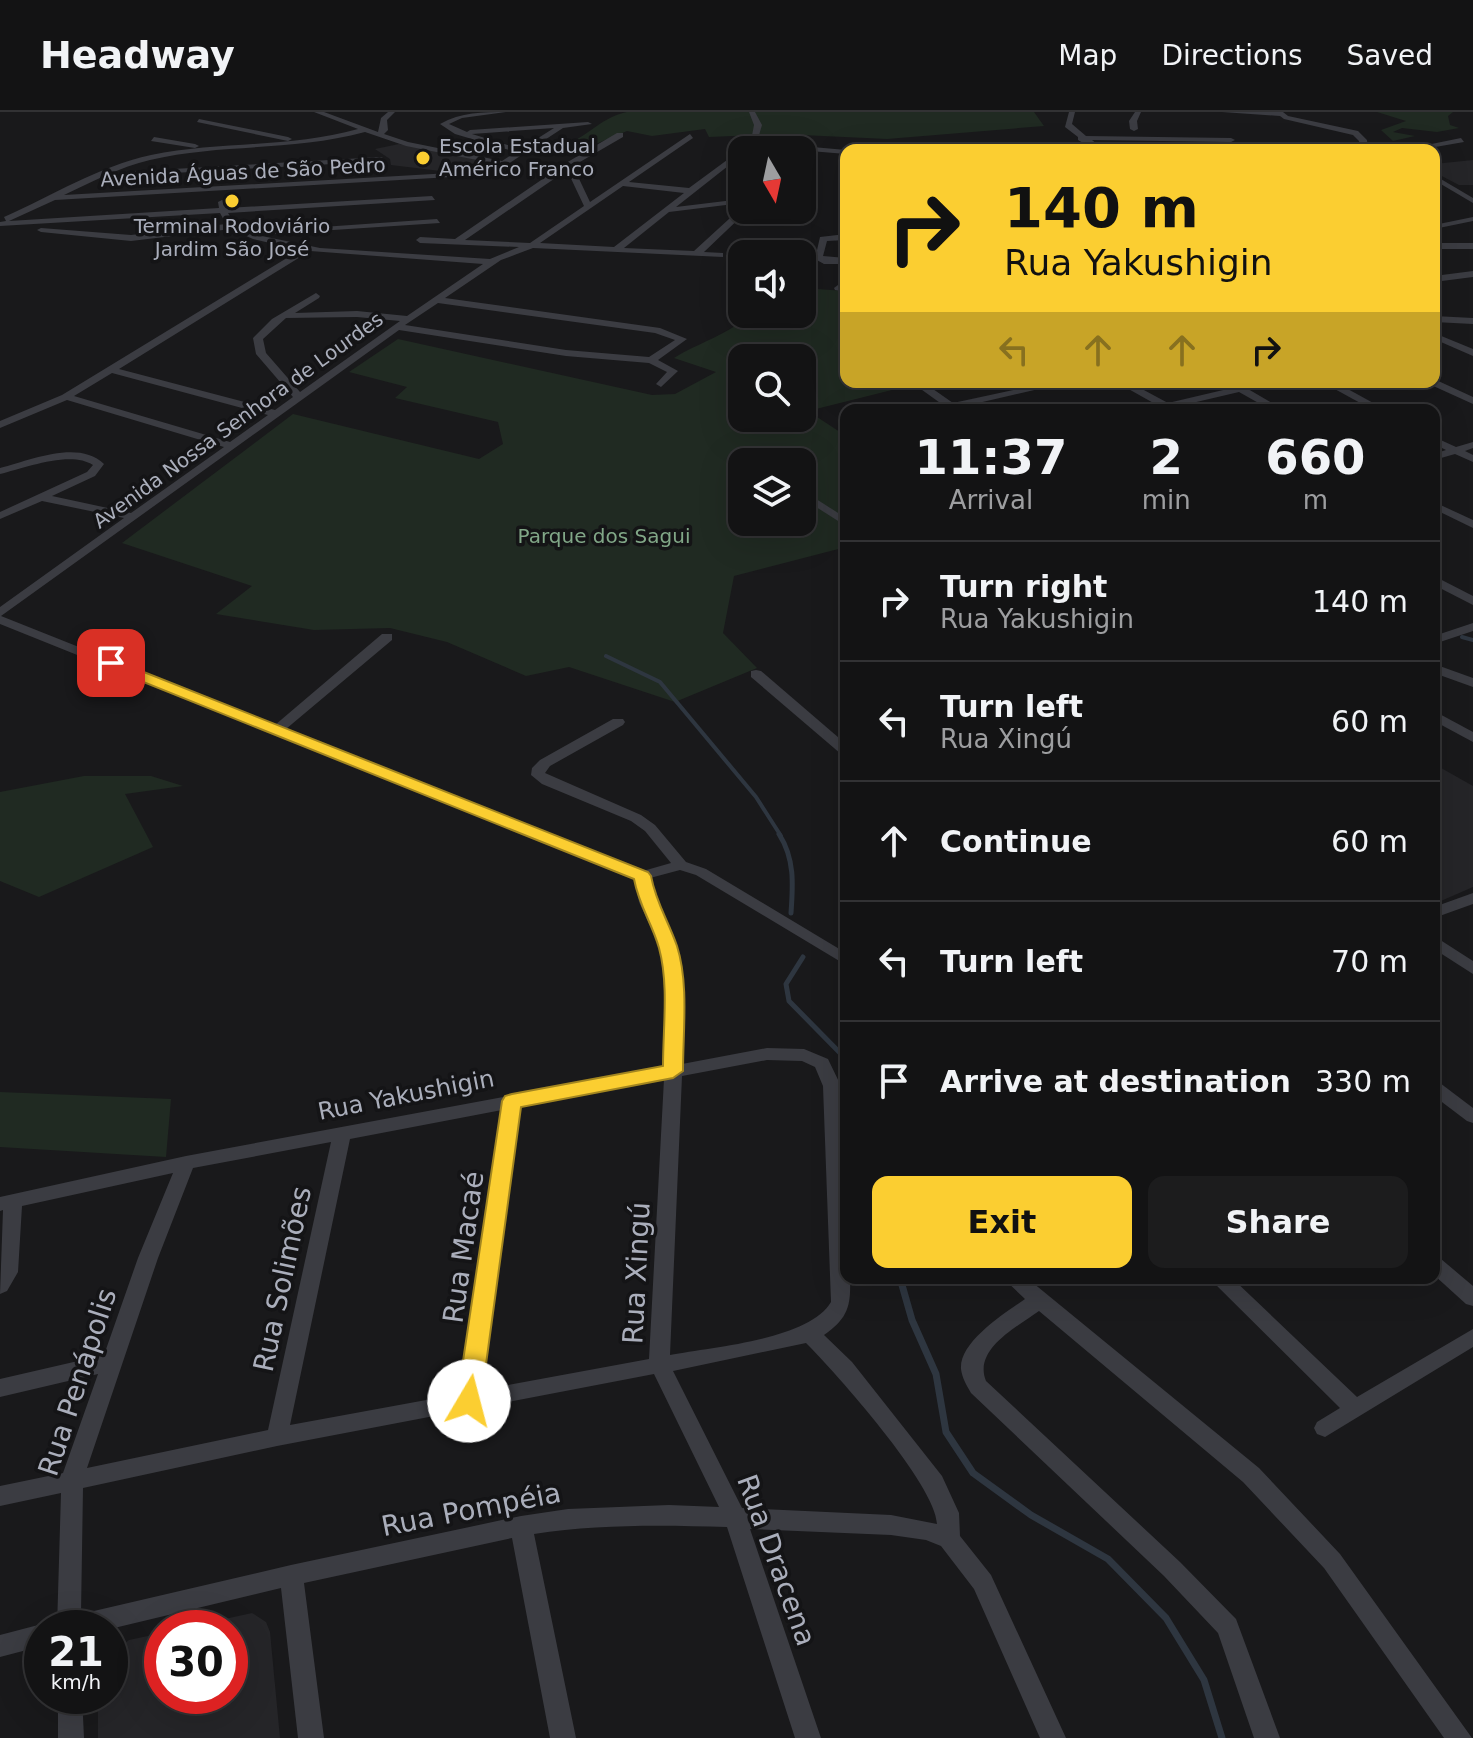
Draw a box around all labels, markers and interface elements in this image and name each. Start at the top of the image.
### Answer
text: Headway [40,33,235,77]
text: Map [1058,39,1117,72]
text: Directions [1161,39,1302,72]
text: Saved [1346,39,1433,72]
place label: Escola Estadual Américo Franco [439,134,596,181]
north arrow [728,136,816,224]
map controls [728,136,816,536]
marker: Escola Estadual Américo Franco [414,149,432,167]
street label: Avenida Águas de São Pedro [100,153,386,191]
text: 140 m [1004,175,1199,240]
icon: right [872,176,976,280]
marker: Terminal Rodoviário Jardim São José [223,192,241,210]
place label: Terminal Rodoviário Jardim São José [133,214,330,261]
button: sound [728,240,816,328]
text: Rua Yakushigin [1004,242,1273,283]
street label: Avenida Nossa Senhora de Lourdes [88,307,388,533]
icon: left [992,328,1036,372]
icon: ahead [1076,328,1120,372]
icon: ahead [1160,328,1204,372]
icon: right [1244,328,1288,372]
button: search [728,344,816,432]
text: 11:37 [914,429,1067,485]
text: 2 [1150,429,1183,485]
text: 660 [1265,429,1365,485]
button: layers [728,448,816,536]
text: Arrival [949,485,1033,515]
text: min [1142,485,1191,515]
text: m [1303,485,1328,515]
park label: Parque dos Sagui [518,524,690,548]
text: Turn right [940,569,1107,604]
icon: right [872,579,916,623]
text: 140 m [1312,584,1408,619]
text: Rua Yakushigin [940,604,1134,634]
pin [77,629,145,697]
icon: arrive [89,641,133,685]
text: Turn left [940,689,1083,724]
icon: left [872,699,916,743]
text: 60 m [1331,704,1408,739]
text: Rua Xingú [940,724,1072,754]
icon: ahead [872,819,916,863]
text: Continue [940,824,1092,859]
text: 60 m [1331,824,1408,859]
icon: left [872,939,916,983]
text: Turn left [940,944,1083,979]
text: 70 m [1331,944,1408,979]
icon: arrive [872,1059,916,1103]
street label: Rua Yakushigin [315,1064,497,1126]
text: Arrive at destination [940,1064,1291,1099]
text: 330 m [1315,1064,1411,1099]
street label: Rua Macaé [437,1169,490,1325]
button: Exit [872,1176,1132,1268]
button: Share [1148,1176,1408,1268]
street label: Rua Solimões [247,1183,318,1375]
street label: Rua Xingú [616,1201,657,1345]
street label: Rua Penápolis [32,1284,123,1480]
position arrow [427,1359,511,1443]
street label: Rua Dracena [730,1470,823,1650]
street label: Rua Pompéia [379,1476,564,1543]
speed limit sign: 30 [144,1610,248,1714]
text: 21 [48,1629,104,1675]
text: km/h [51,1670,101,1694]

